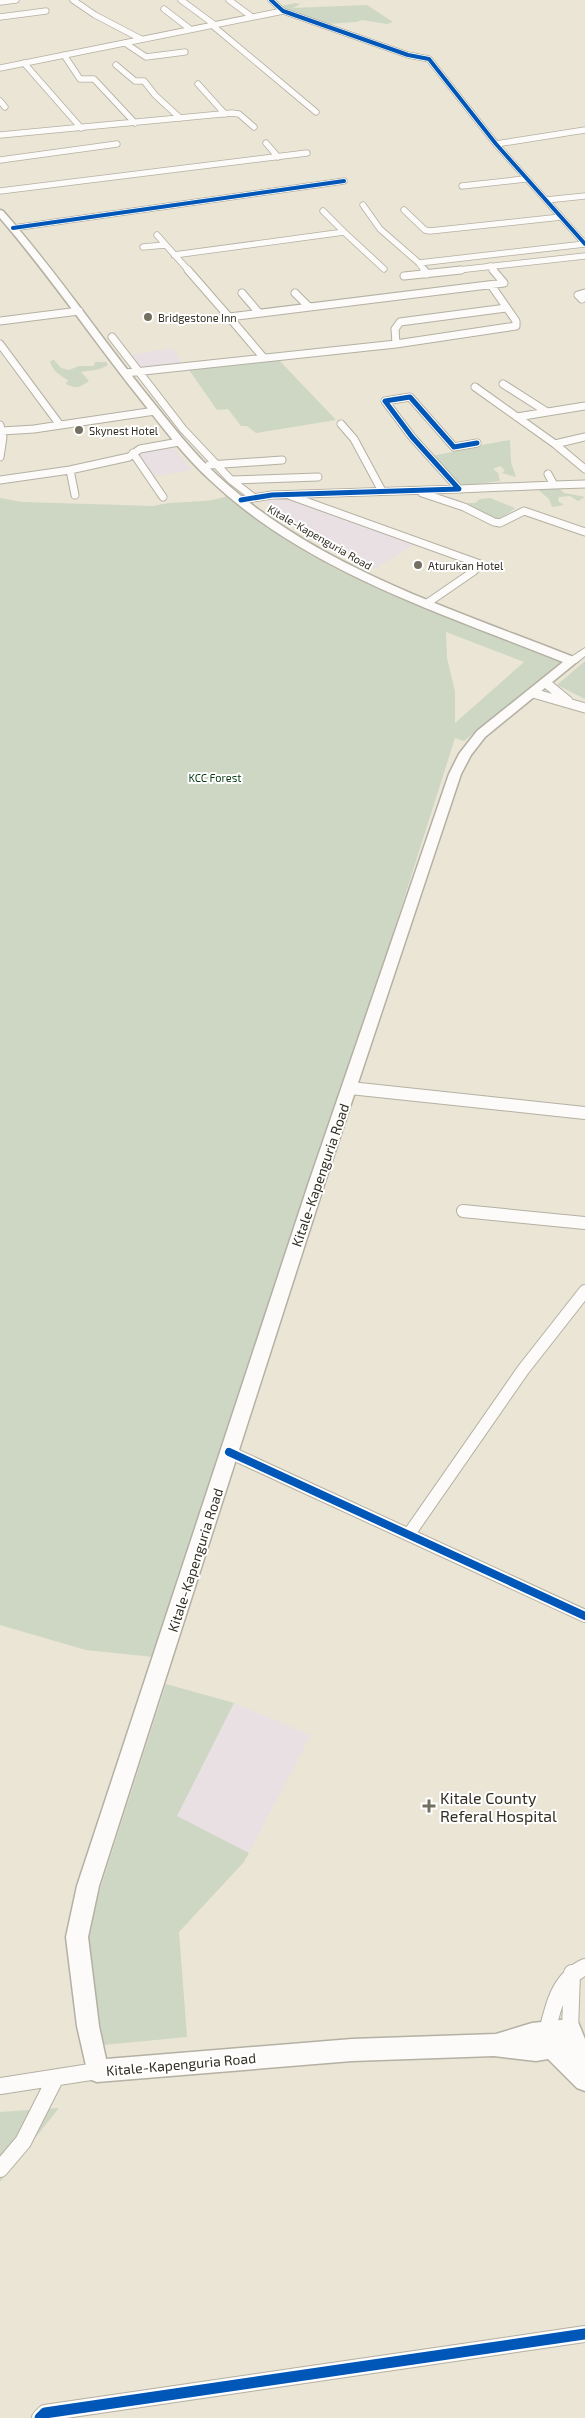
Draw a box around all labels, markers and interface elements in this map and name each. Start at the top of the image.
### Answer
marker: Bridgestone Inn [142,311,154,323]
place label: Bridgestone Inn [158,311,237,324]
marker: Skynest Hotel [73,424,85,436]
place label: Skynest Hotel [89,424,159,437]
street label: Kitale-Kapenguria Road [266,502,374,572]
marker: Aturukan Hotel [412,559,424,571]
place label: Aturukan Hotel [428,559,504,572]
park label: KCC Forest [188,771,242,784]
street label: Kitale-Kapenguria Road [287,1101,353,1249]
street label: Kitale-Kapenguria Road [164,1486,226,1634]
place label: Kitale County Referal Hospital [440,1788,557,1825]
marker: Kitale County Referal Hospital [422,1799,436,1813]
street label: Kitale-Kapenguria Road [105,2049,257,2079]

